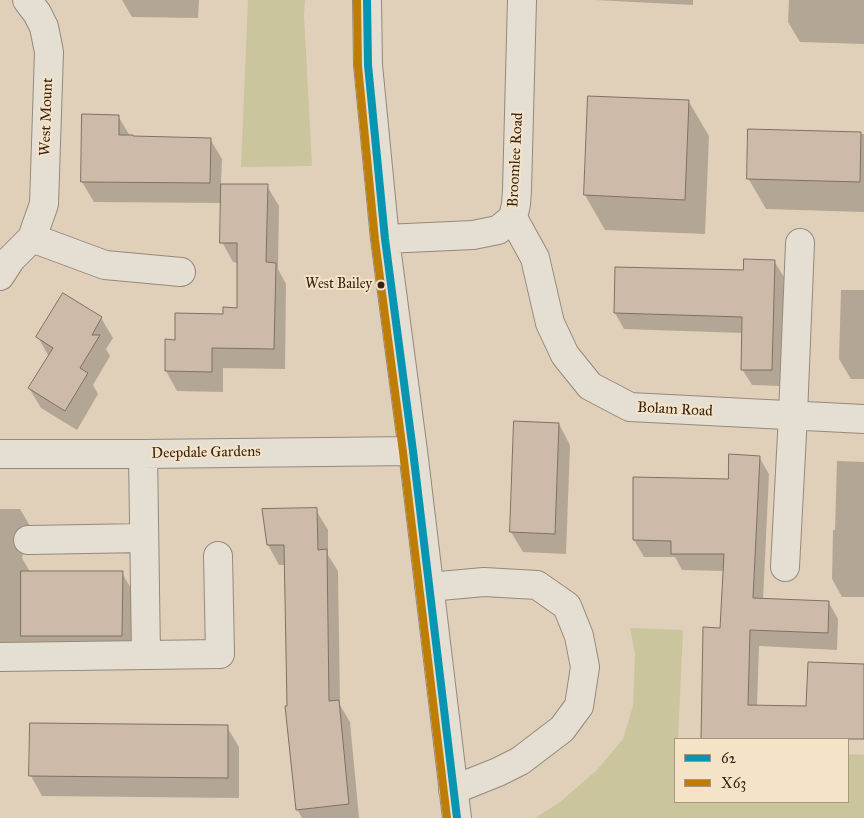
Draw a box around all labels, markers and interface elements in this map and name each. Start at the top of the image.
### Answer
street label: West Mount [37,78,57,156]
street label: Broomlee Road [505,112,527,208]
place label: West Bailey [305,277,372,293]
marker: West Bailey [376,280,386,290]
street label: Bolam Road [637,399,713,421]
street label: Deepdale Gardens [151,443,261,463]
legend [674,738,849,803]
text: 62 [721,749,736,767]
text: X63 [721,774,746,792]

